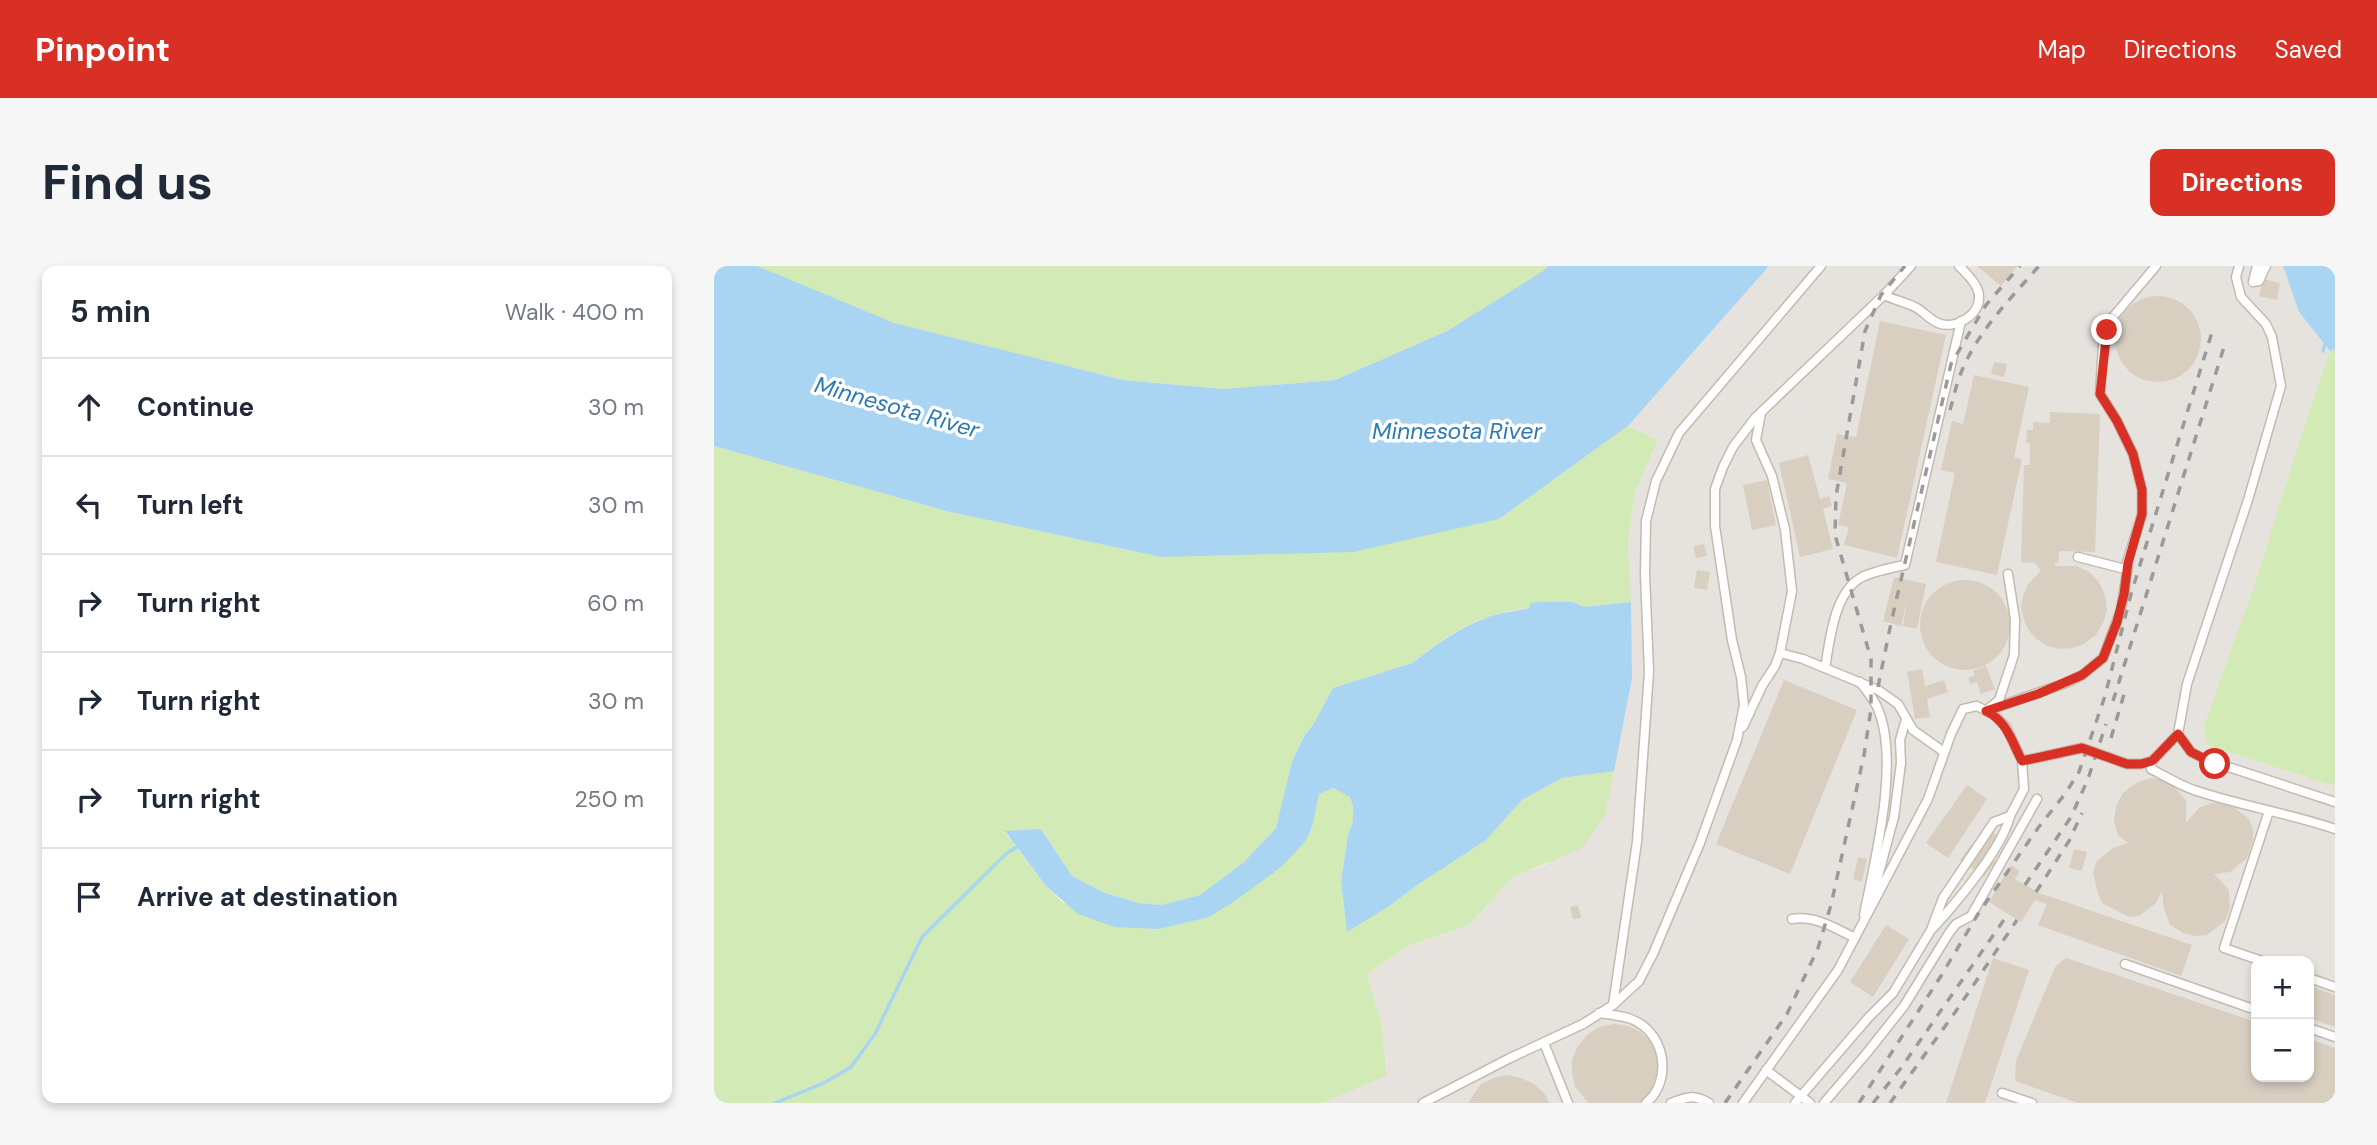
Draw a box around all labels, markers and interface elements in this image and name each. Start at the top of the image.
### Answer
text: Pinpoint [35,28,170,71]
text: Map [2038,34,2086,65]
text: Directions [2124,34,2237,65]
text: Saved [2275,34,2342,65]
button: Directions [2150,149,2335,216]
text: Find us [42,150,213,214]
text: 5 min [70,292,151,331]
text: Walk · 400 m [505,297,644,327]
route end [2091,314,2122,345]
water label: Minnesota River [811,369,984,445]
icon: ahead [70,388,108,426]
text: Continue [137,390,254,424]
text: 30 m [588,392,644,422]
water label: Minnesota River [1372,416,1543,446]
icon: left [70,486,108,524]
text: Turn left [137,488,244,522]
text: 30 m [588,490,644,520]
icon: right [70,584,108,622]
text: Turn right [137,586,261,620]
text: 60 m [587,588,644,618]
icon: right [70,682,108,720]
text: Turn right [137,684,261,718]
text: 30 m [588,686,644,716]
route start [2199,748,2230,779]
icon: right [70,780,108,818]
text: Turn right [137,782,261,816]
text: 250 m [574,784,644,814]
icon: arrive [70,878,108,916]
text: Arrive at destination [137,880,398,914]
map controls [2251,956,2314,1082]
button: + [2251,956,2314,1019]
button: − [2251,1019,2314,1082]

